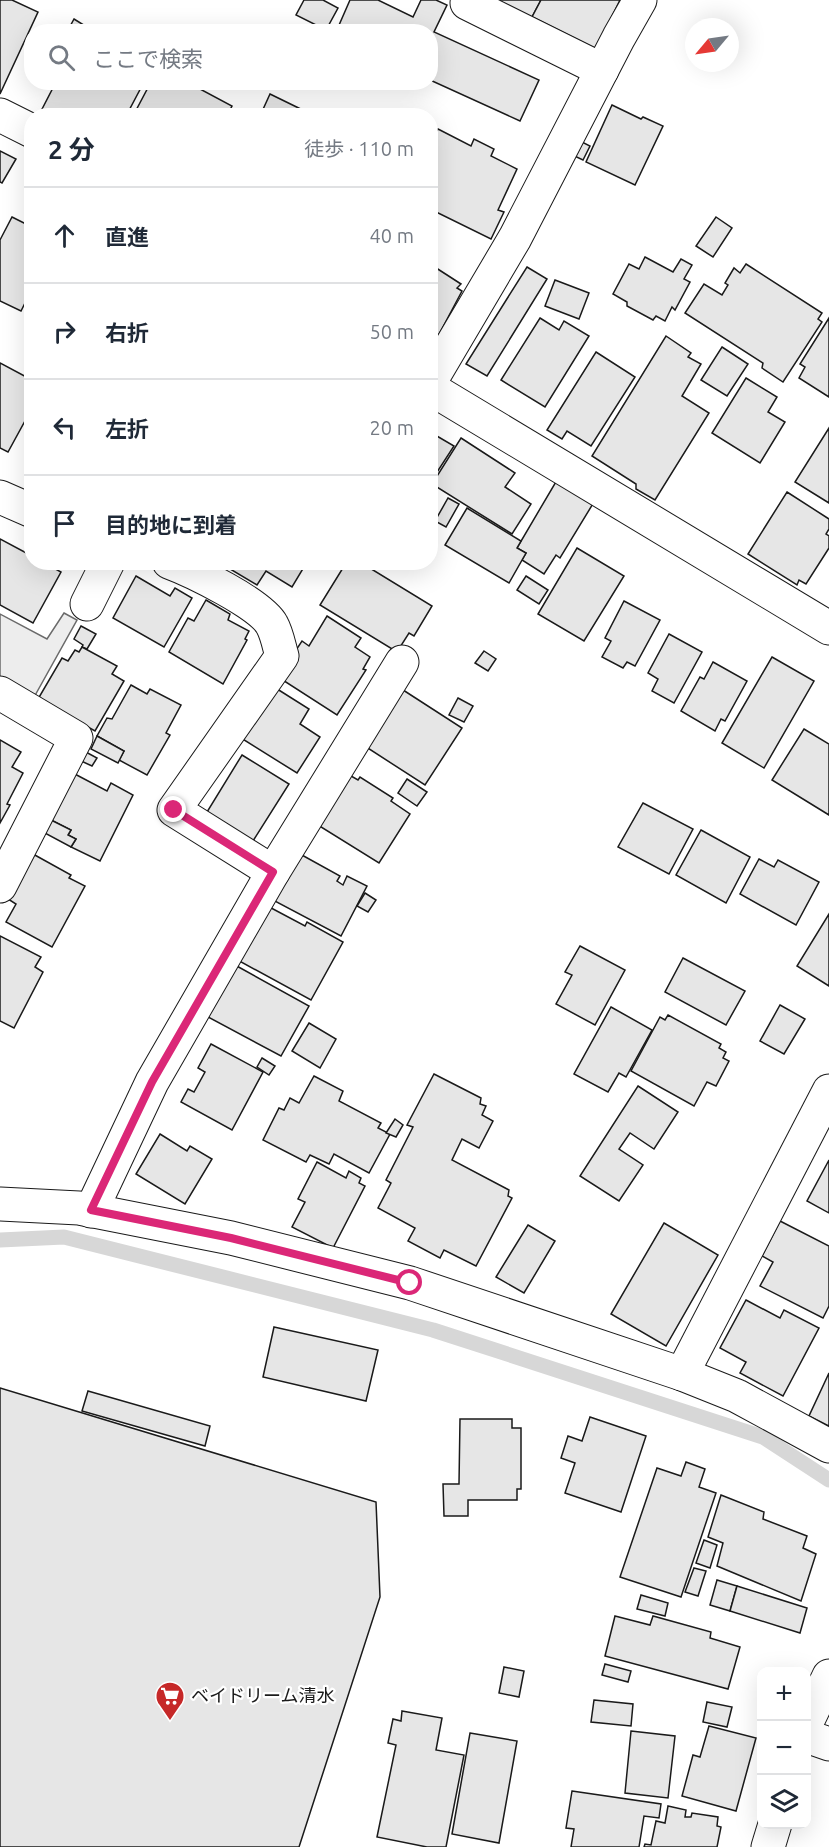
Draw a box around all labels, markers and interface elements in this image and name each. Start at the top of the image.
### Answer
north arrow [685,18,739,72]
search box [24,24,438,90]
icon: search [45,41,78,74]
text: ここで検索 [93,46,203,71]
text: 2 分 [48,135,95,164]
text: 徒歩 · 110 m [304,137,414,160]
icon: ahead [48,219,81,252]
text: 直進 [105,224,149,249]
text: 40 m [370,224,414,247]
icon: right [48,315,81,348]
text: 右折 [105,320,149,345]
text: 50 m [370,320,414,343]
icon: left [48,411,81,444]
text: 左折 [105,416,149,441]
text: 20 m [370,416,414,439]
icon: arrive [48,507,81,540]
text: 目的地に到着 [105,512,237,537]
route end [160,796,186,822]
route start [396,1269,422,1295]
map controls [757,1667,811,1829]
button: + [757,1667,811,1721]
supermarket icon: ベイドリーム清水 [154,1680,186,1722]
place label: ベイドリーム清水 [191,1685,334,1705]
button: − [757,1721,811,1775]
button: layers [757,1775,811,1829]

